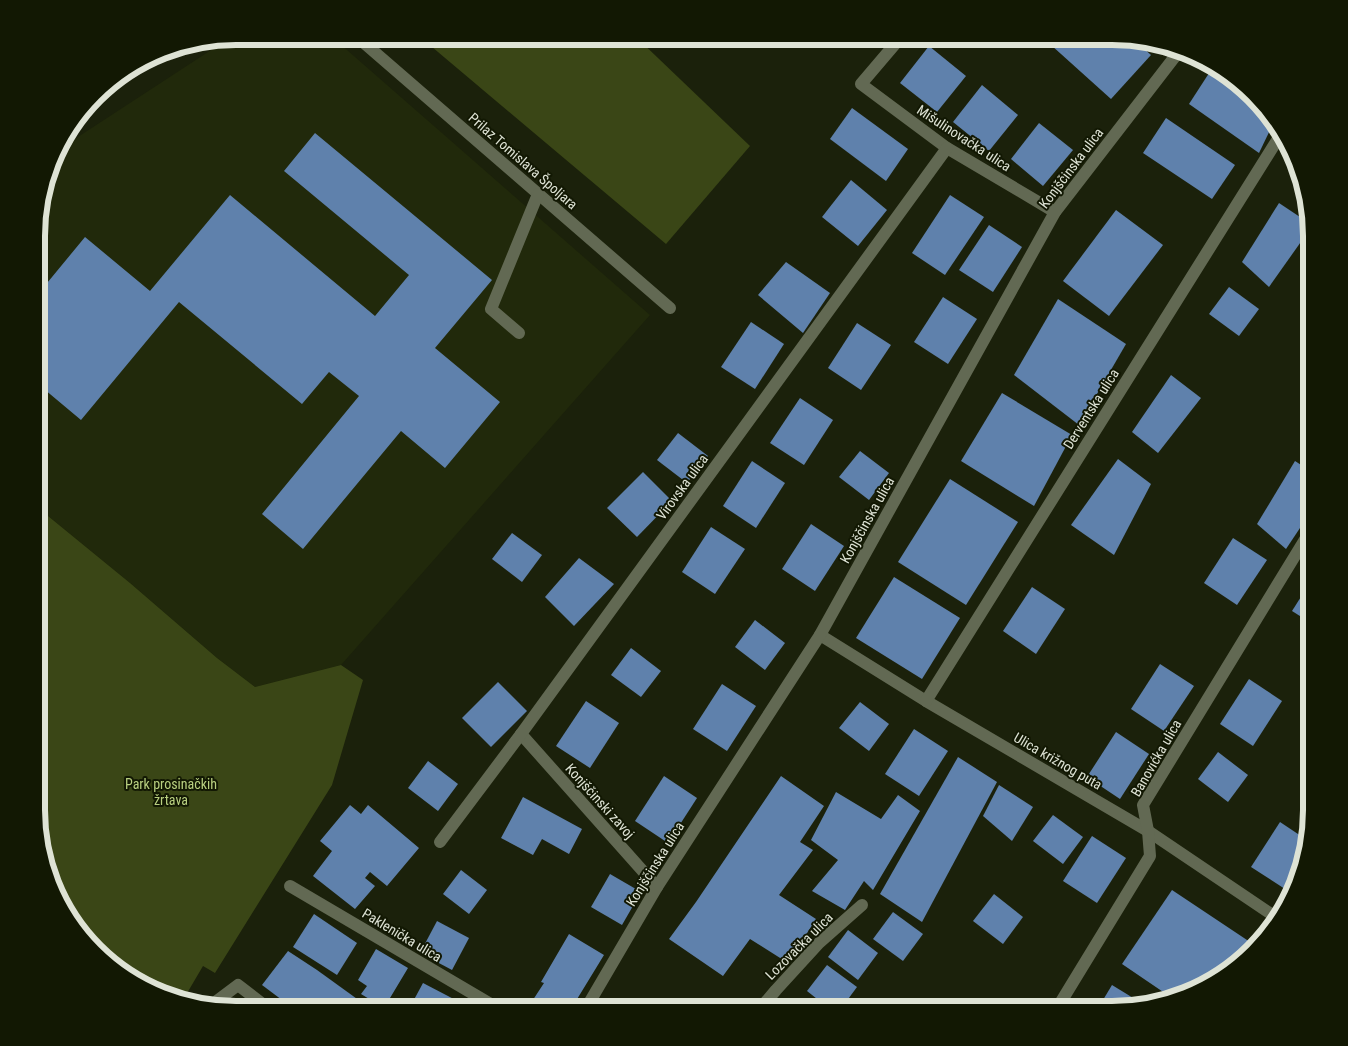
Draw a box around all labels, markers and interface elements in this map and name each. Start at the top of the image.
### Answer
street label: Mišulinovačka ulica [914,102,1014,174]
street label: Prilaz Tomislava Špoljara [465,109,581,213]
street label: Konjščinska ulica [1036,125,1106,211]
street label: Derventska ulica [1060,366,1122,452]
street label: Virovska ulica [653,451,711,523]
street label: Konjščinska ulica [837,474,897,566]
street label: Banovićka ulica [1127,717,1185,799]
street label: Ulica križnog puta [1011,729,1105,793]
street label: Konjščinski zavoj [562,760,638,842]
park label: Park prosinačkih žrtava [125,776,217,808]
street label: Konjščinska ulica [623,819,687,909]
street label: Paklenička ulica [360,905,444,965]
street label: Lozovačka ulica [762,909,836,983]

